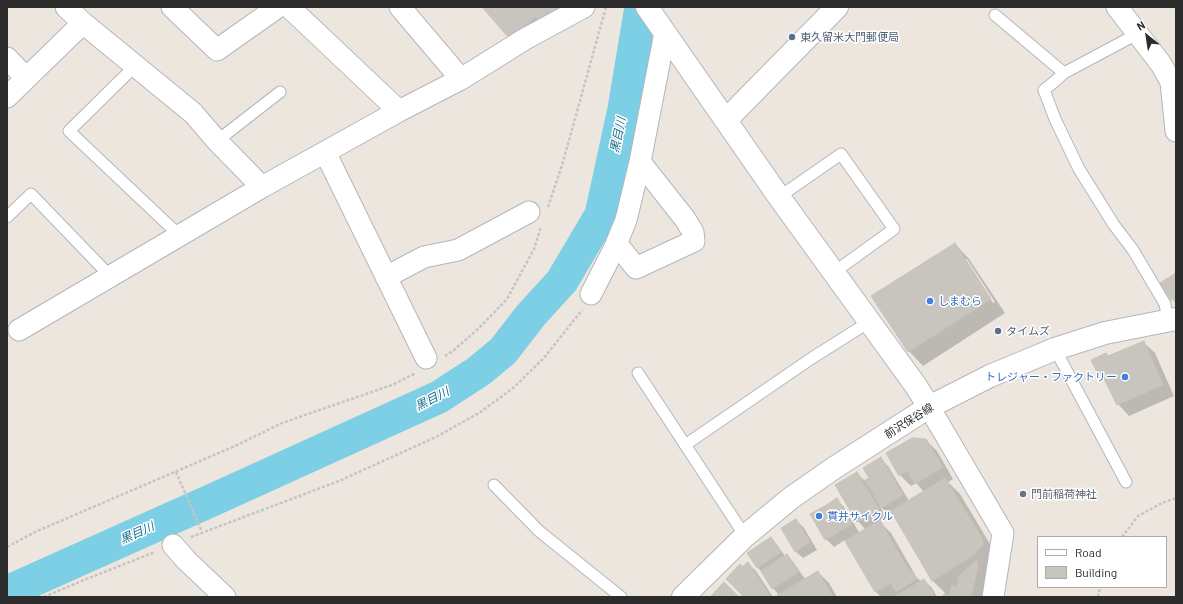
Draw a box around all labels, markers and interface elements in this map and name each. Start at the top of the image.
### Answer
north arrow [1127,16,1167,56]
text: N [1134,18,1147,33]
place label: 東久留米大門郵便局 [800,30,899,44]
marker: 東久留米大門郵便局 [787,32,797,42]
water label: 黒目川 [607,116,629,154]
place label: しまむら [938,294,982,308]
marker: しまむら [925,296,935,306]
place label: タイムズ [1006,324,1050,338]
marker: タイムズ [993,326,1003,336]
place label: トレジャー・ファクトリー [985,370,1117,384]
marker: トレジャー・ファクトリー [1120,372,1130,382]
water label: 黒目川 [413,384,451,414]
street label: 前沢保谷線 [882,401,936,441]
place label: 門前稲荷神社 [1031,487,1097,501]
marker: 門前稲荷神社 [1018,489,1028,499]
place label: 貫井サイクル [827,509,893,523]
marker: 貫井サイクル [814,511,824,521]
water label: 黒目川 [118,519,156,547]
legend [1037,536,1167,588]
text: Road [1075,545,1102,559]
text: Building [1075,565,1117,579]

